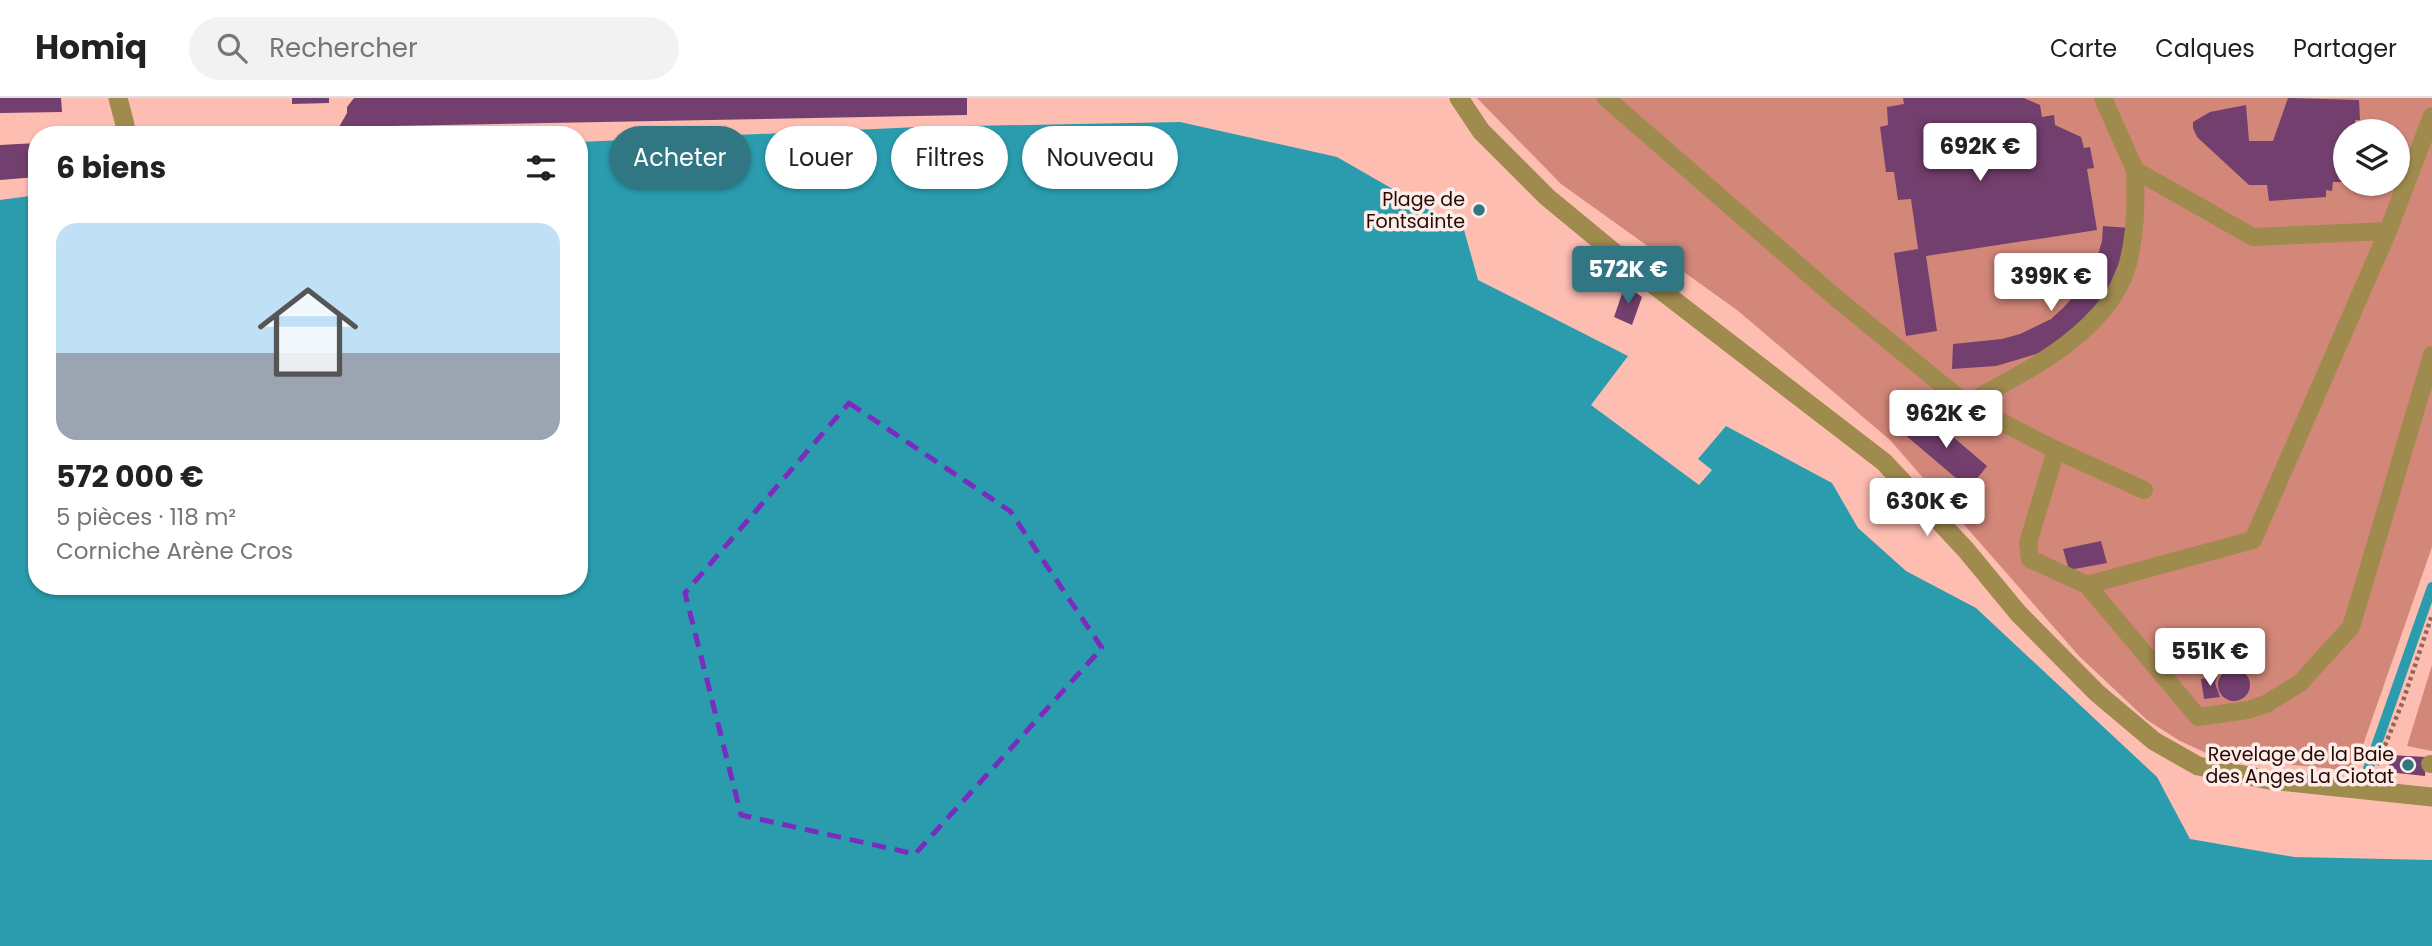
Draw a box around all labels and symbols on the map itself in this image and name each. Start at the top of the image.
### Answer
pin: 692K € [1923,123,2037,183]
place label: Plage de Fontsainte [1366,186,1465,235]
marker: Plage de Fontsainte [1471,202,1487,218]
pin: 572K € [1571,246,1685,306]
pin: 399K € [1994,254,2108,313]
pin: 962K € [1889,390,2003,450]
pin: 630K € [1870,478,1984,538]
pin: 551K € [2153,628,2267,688]
place label: Revelage de la Baie des Anges La Ciotat [2206,741,2394,790]
marker: Revelage de la Baie des Anges La Ciotat [2400,757,2416,773]

